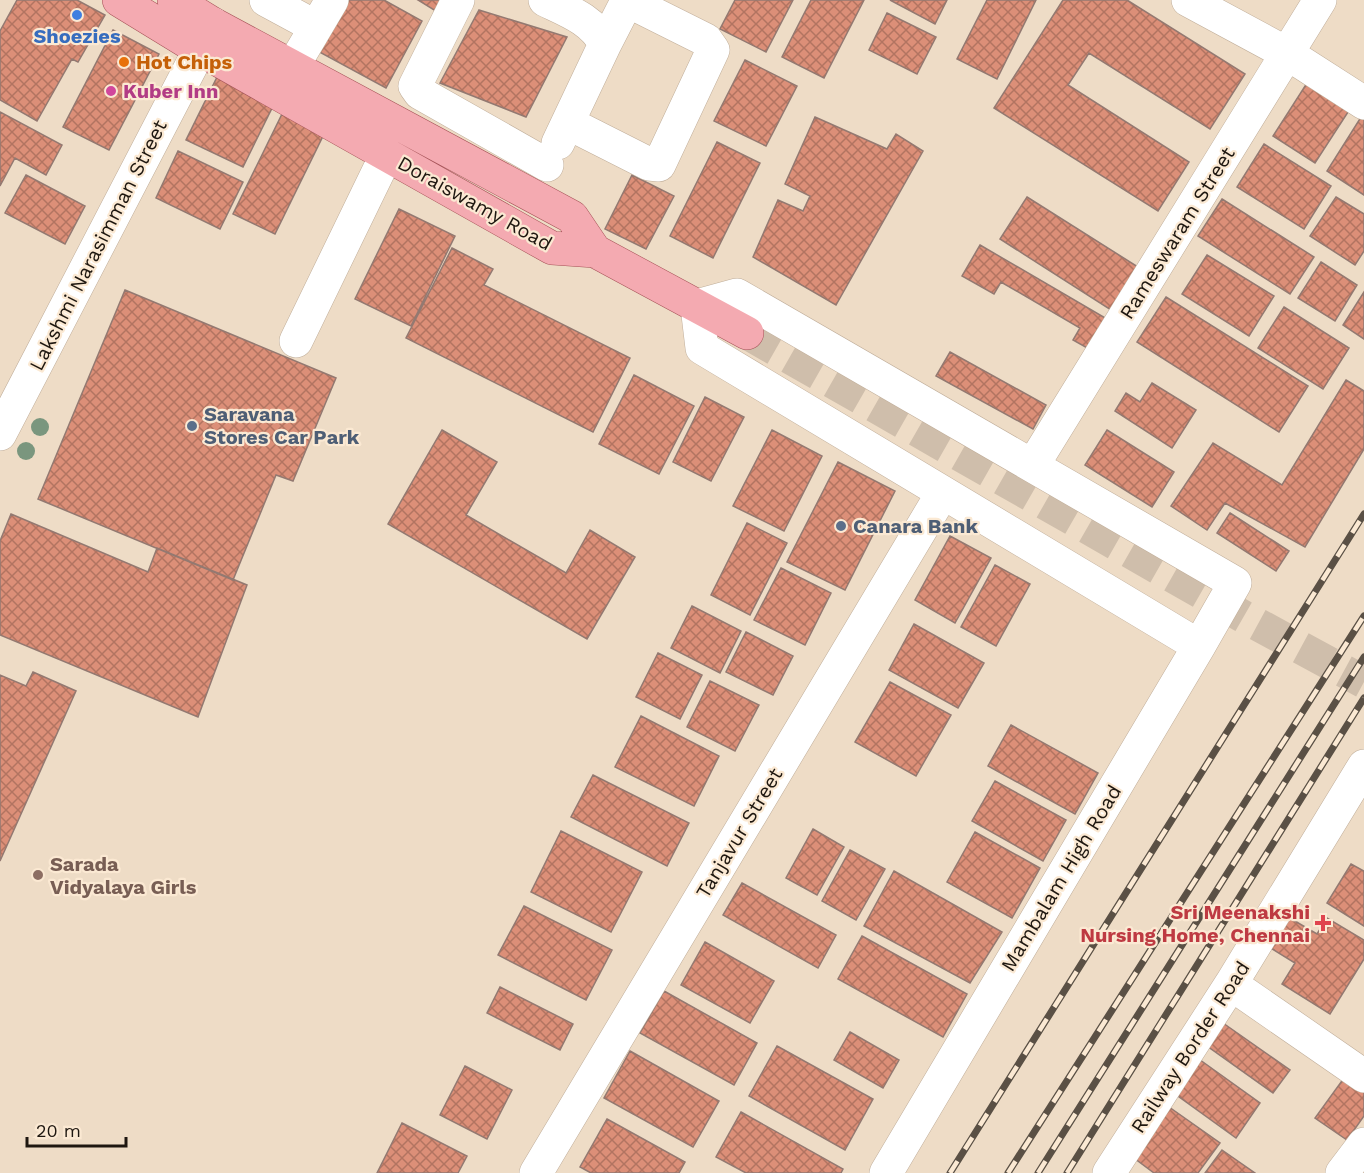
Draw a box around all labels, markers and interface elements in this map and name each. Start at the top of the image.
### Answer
marker: Shoezies [70,8,84,22]
place label: Shoezies [33,24,121,48]
place label: Hot Chips [136,50,233,74]
marker: Hot Chips [117,55,131,69]
place label: Kuber Inn [123,79,218,103]
marker: Kuber Inn [104,84,118,98]
street label: Lakshmi Narasimman Street [24,115,172,374]
street label: Rameswaram Street [1114,142,1240,323]
street label: Doraiswamy Road [394,151,556,255]
place label: Saravana Stores Car Park [204,402,360,449]
marker: Saravana Stores Car Park [185,419,199,433]
place label: Canara Bank [853,514,978,538]
marker: Canara Bank [834,519,848,533]
street label: Tanjavur Street [691,763,788,902]
street label: Mambalam High Road [996,780,1126,976]
place label: Sarada Vidyalaya Girls [50,852,197,899]
marker: Sarada Vidyalaya Girls [31,868,45,882]
place label: Sri Meenakshi Nursing Home, Chennai [1080,900,1310,947]
marker: Sri Meenakshi Nursing Home, Chennai [1314,914,1332,932]
street label: Railway Border Road [1125,957,1255,1137]
scale bar [27,1110,126,1148]
text: 20 m [36,1120,81,1141]

